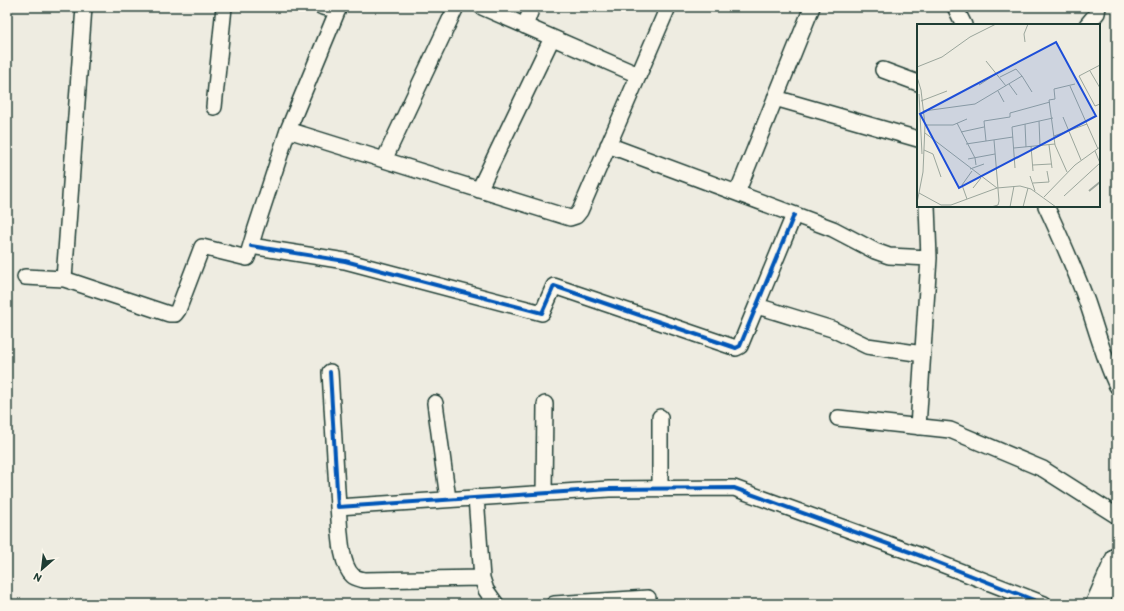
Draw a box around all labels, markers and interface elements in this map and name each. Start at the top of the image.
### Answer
inset map [917,24,1100,207]
north arrow [22,549,62,589]
text: N [31,570,44,585]

